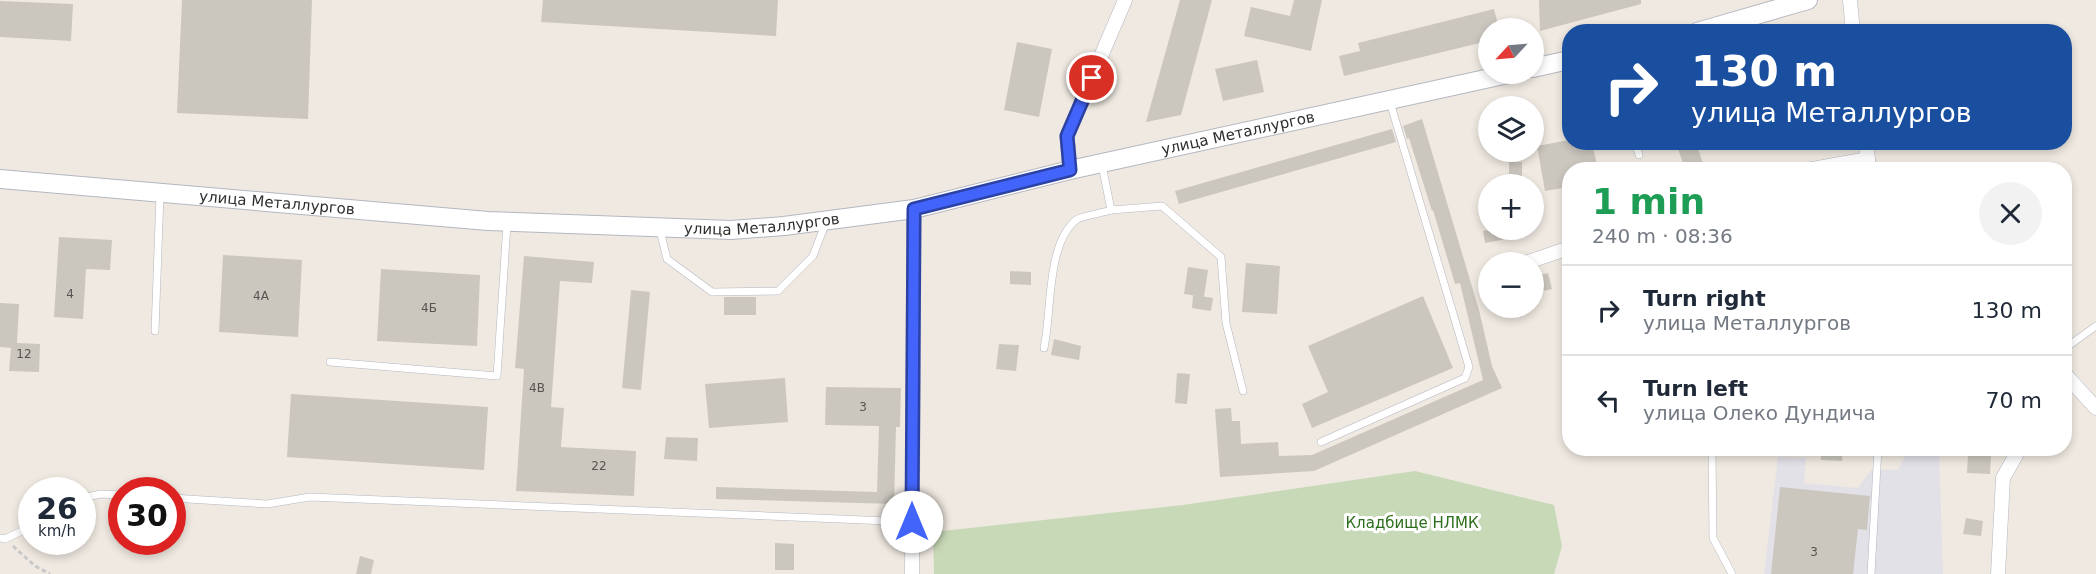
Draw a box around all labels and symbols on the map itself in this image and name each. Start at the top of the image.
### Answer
north arrow [1478,18,1544,84]
pin [1066,52,1117,103]
street label: улица Металлургов [1160,108,1316,159]
street label: улица Металлургов [198,187,356,218]
street label: улица Металлургов [684,210,841,239]
house number: 4 [66,287,74,301]
house number: 4А [253,289,270,303]
house number: 4Б [421,301,437,315]
house number: 12 [16,347,32,361]
house number: 4В [529,381,545,395]
house number: 3 [859,400,867,414]
house number: 22 [591,459,607,473]
speed limit sign: 30 [108,477,186,555]
position arrow [880,490,944,554]
park label: Кладбище НЛМК [1345,514,1479,532]
house number: 3 [1810,545,1818,559]

